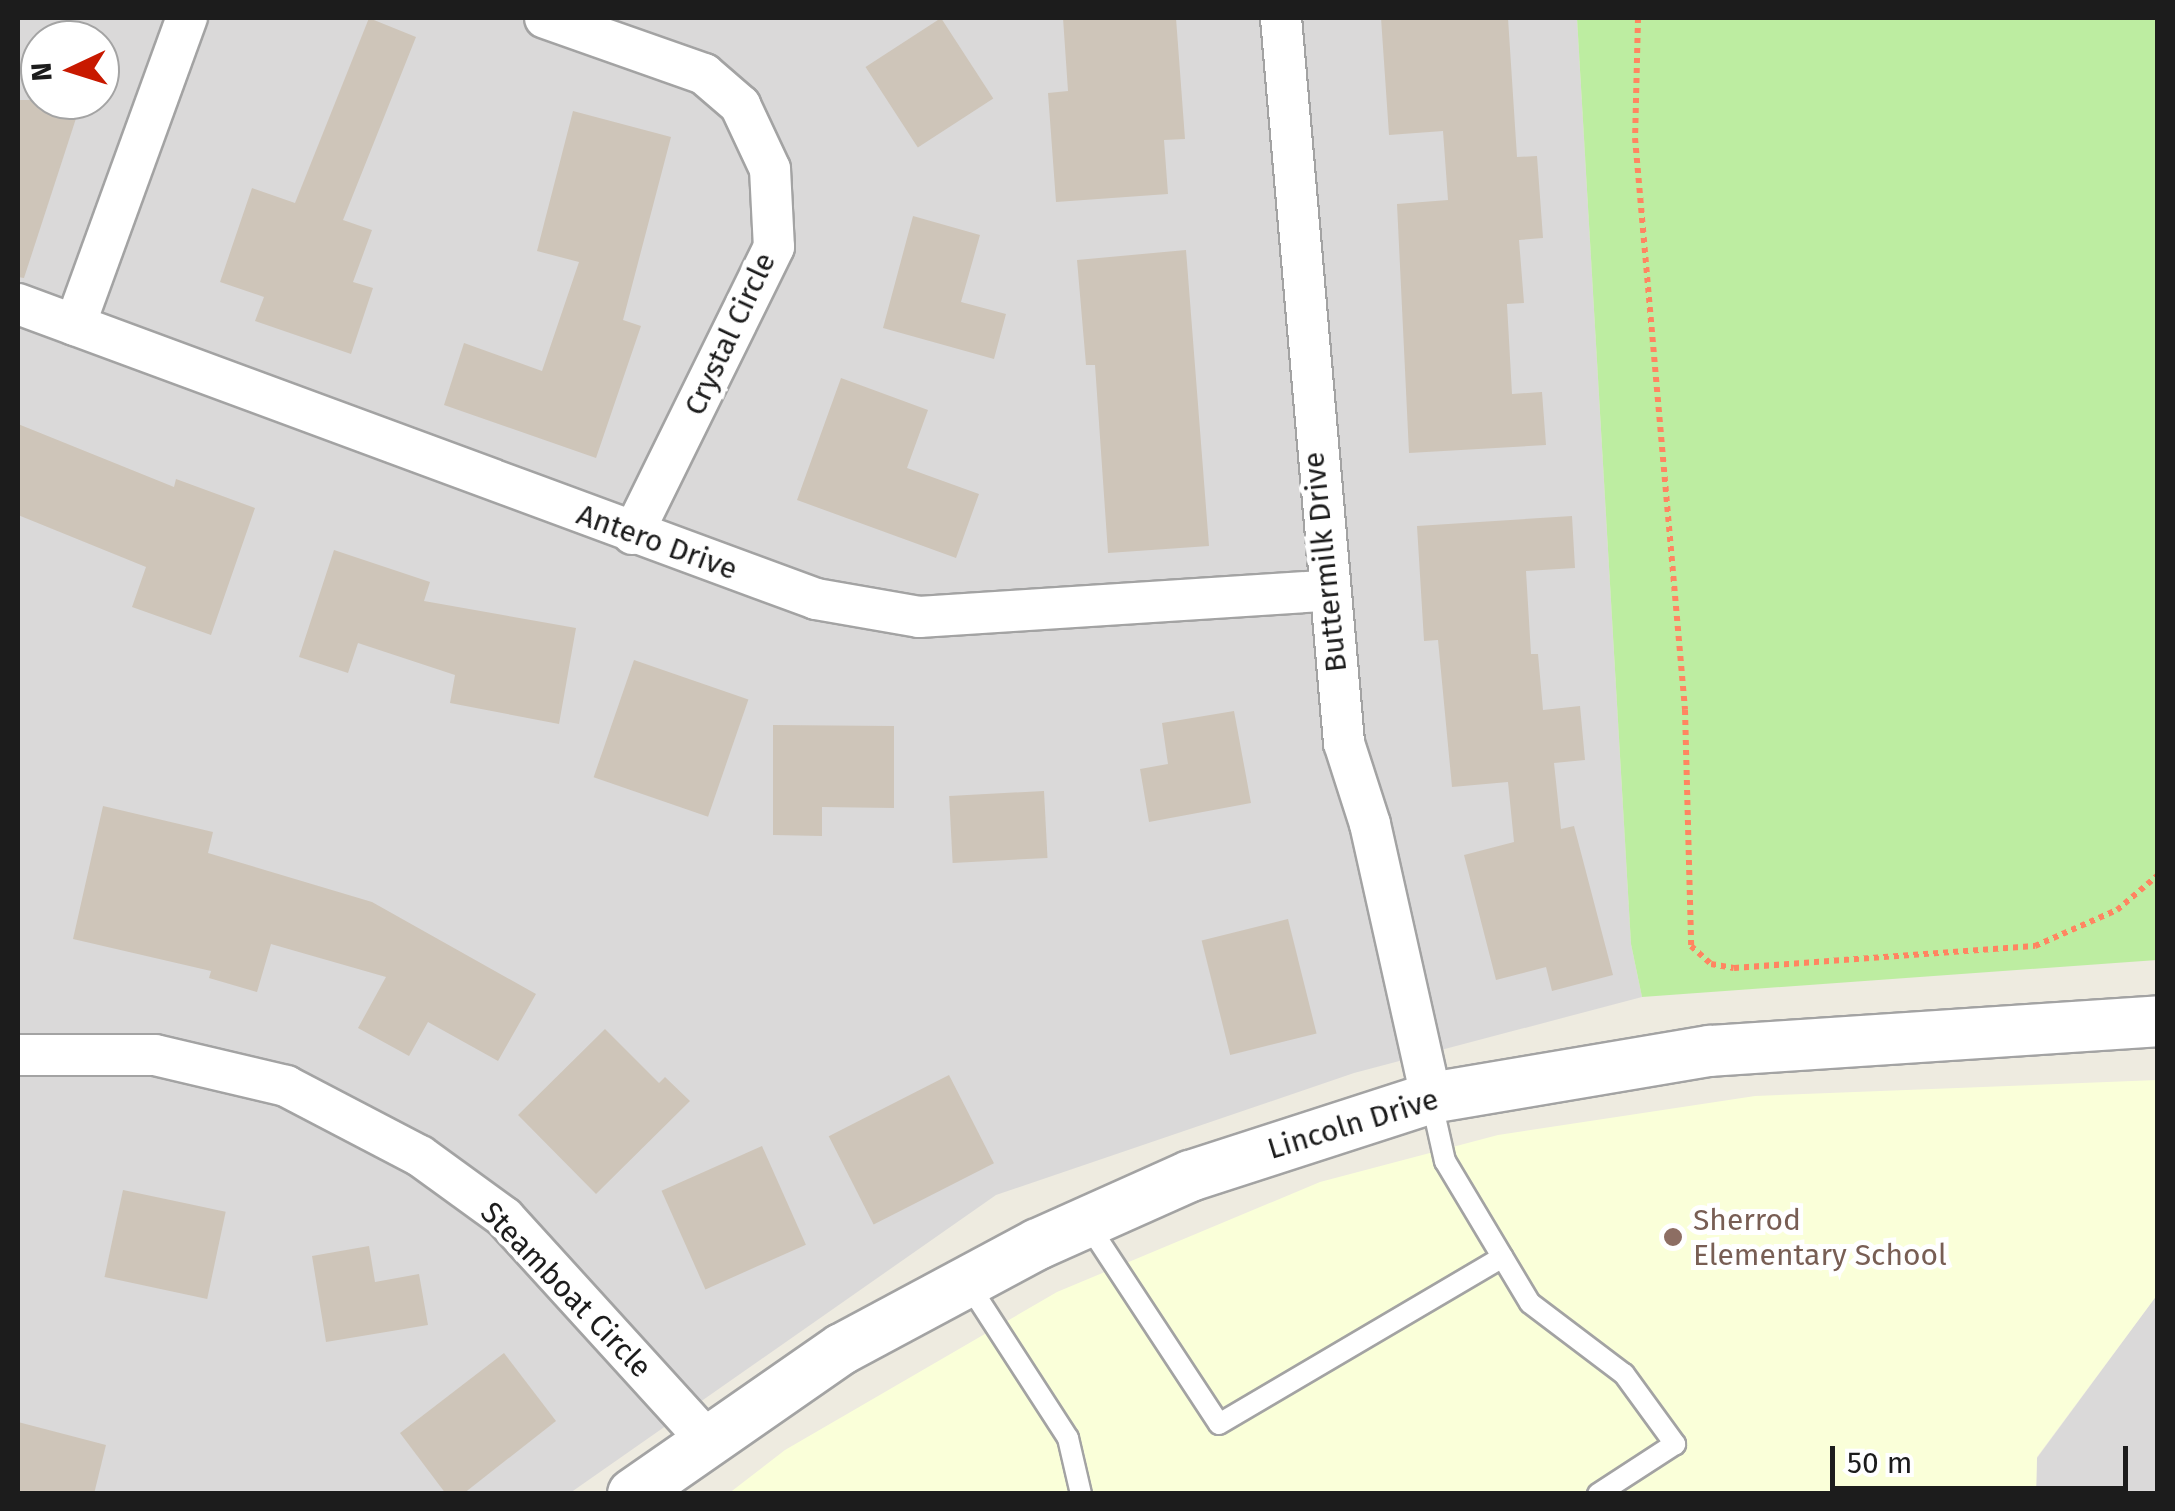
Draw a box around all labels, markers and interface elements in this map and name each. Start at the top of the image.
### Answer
north arrow [20,20,120,120]
text: N [24,62,59,82]
street label: Crystal Circle [677,247,783,421]
street label: Buttermilk Drive [1296,450,1354,674]
street label: Antero Drive [572,496,742,588]
street label: Lincoln Drive [1263,1081,1443,1167]
street label: Steamboat Circle [473,1195,659,1385]
place label: Sherrod Elementary School [1693,1202,1947,1272]
marker: Sherrod Elementary School [1662,1226,1684,1248]
scale bar [1835,1426,2132,1488]
text: 50 m [1847,1445,1912,1481]

